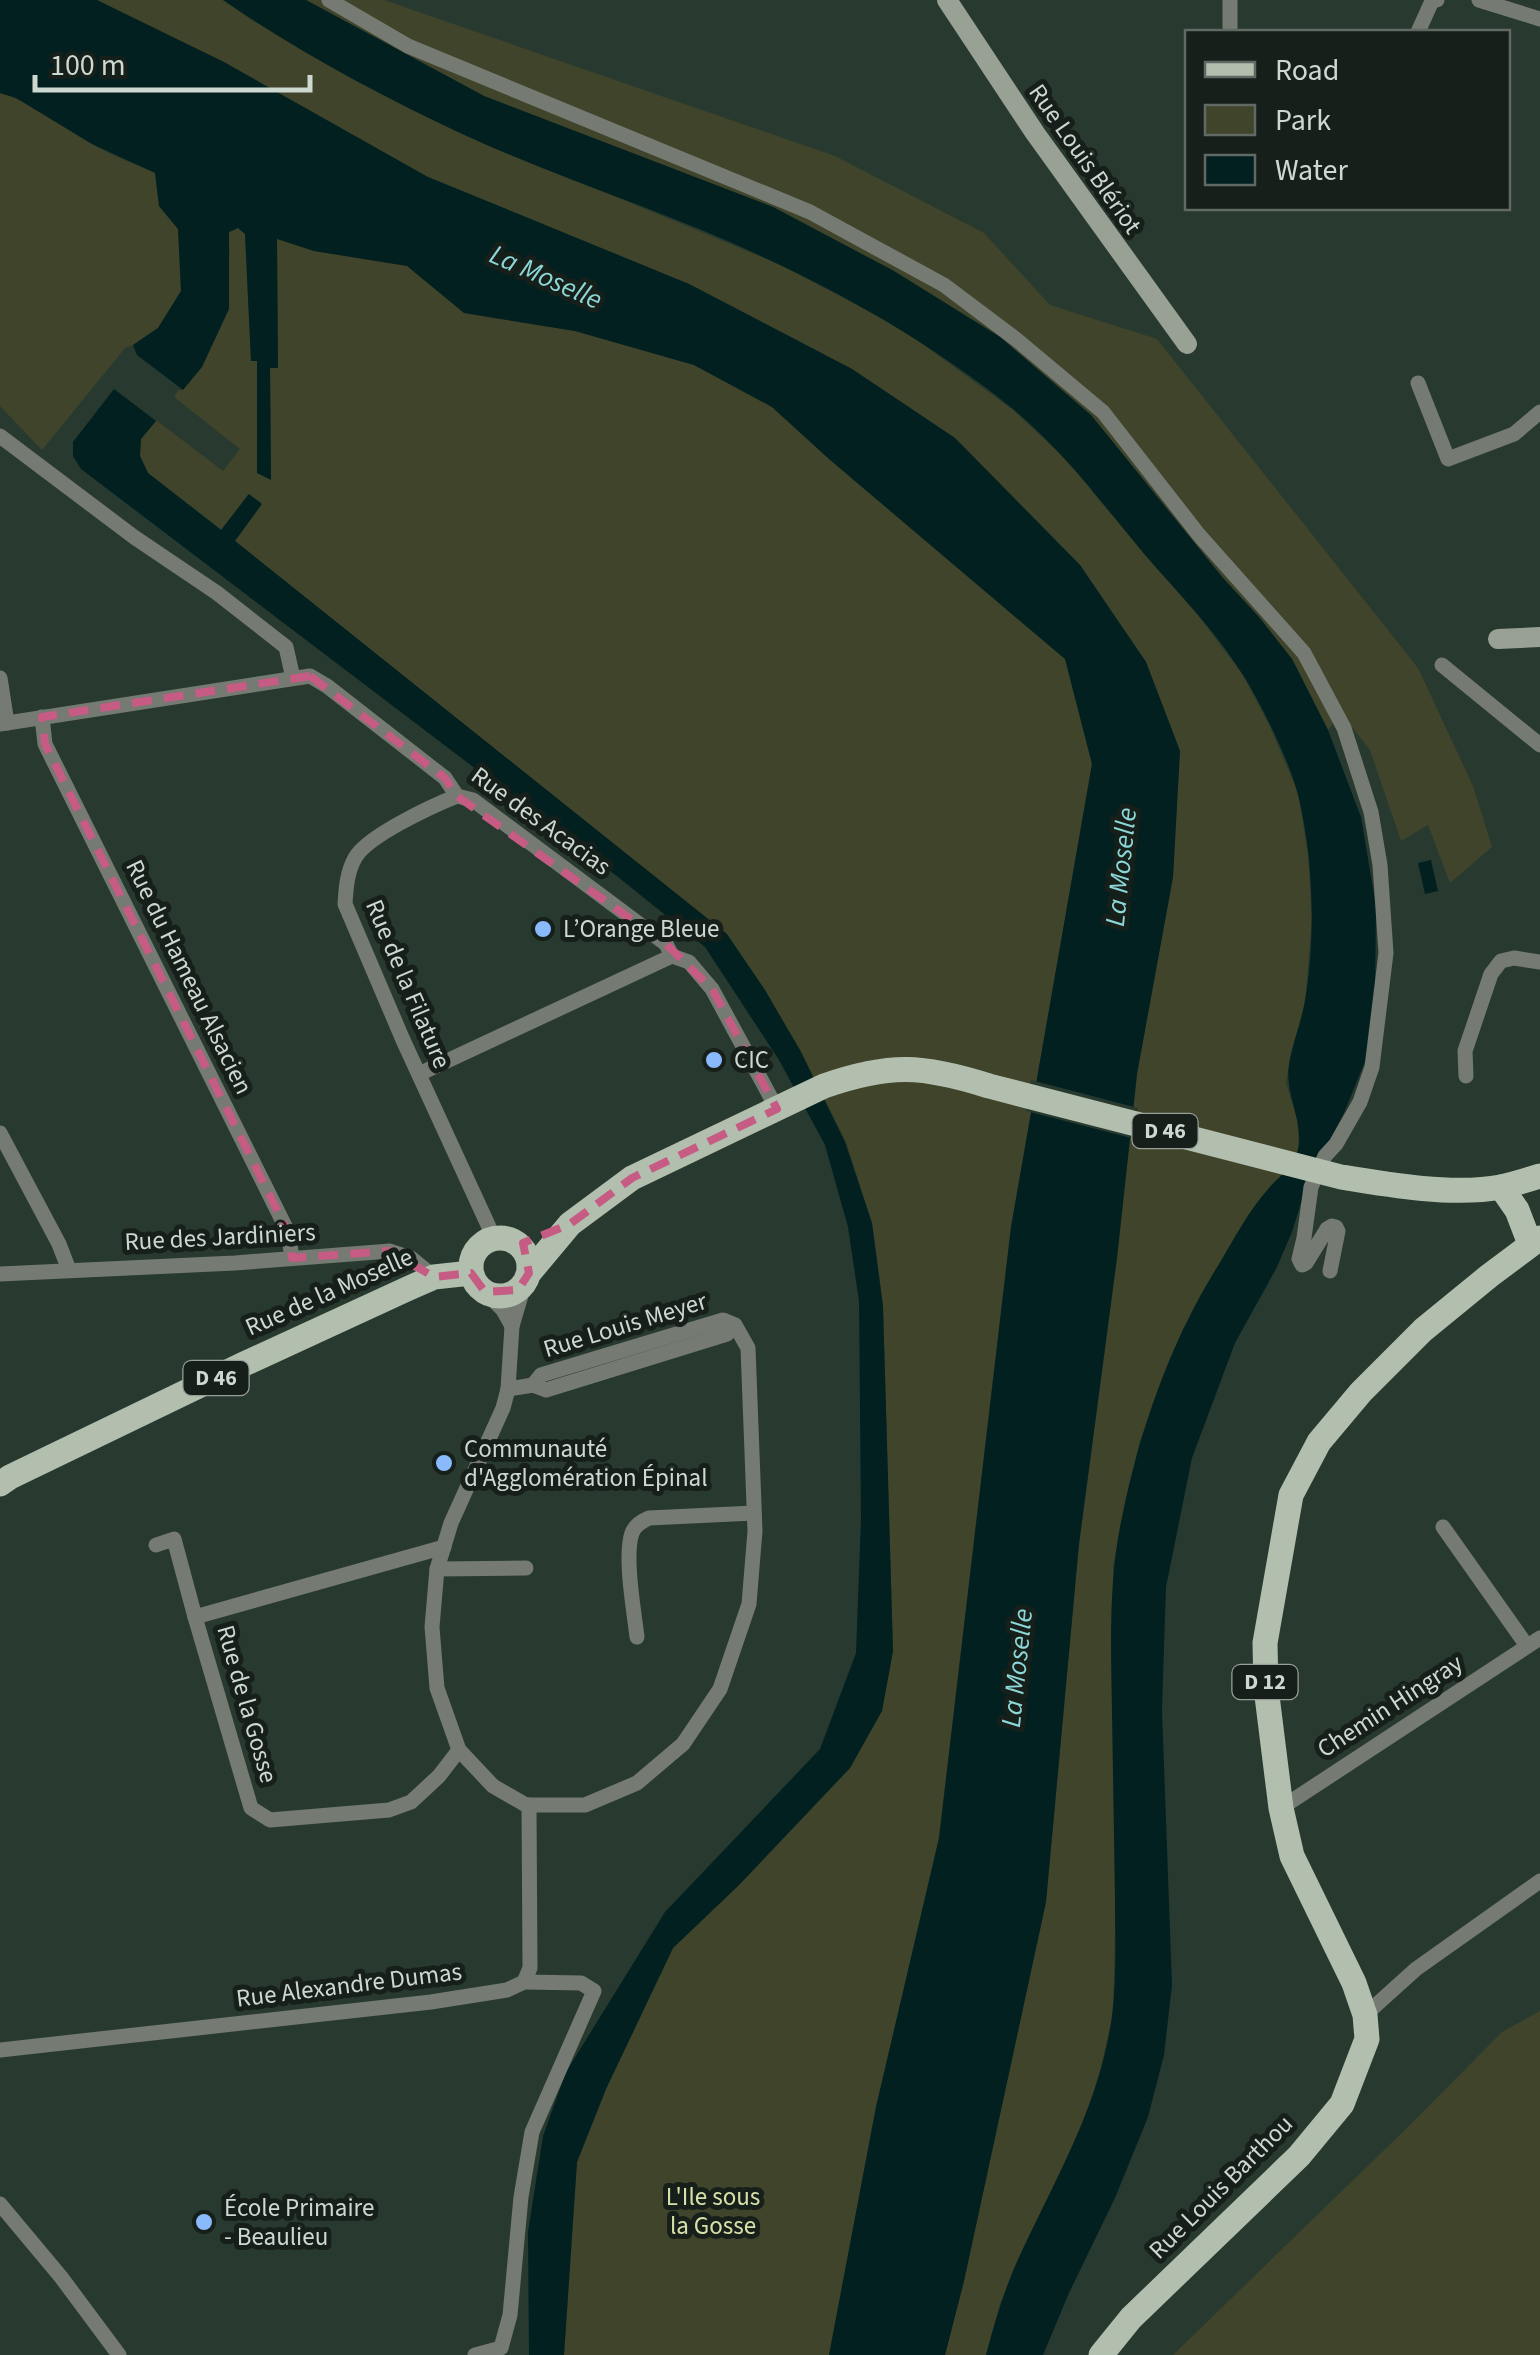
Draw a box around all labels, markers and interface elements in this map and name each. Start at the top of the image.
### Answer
scale bar [35,30,310,92]
legend [1185,30,1510,210]
text: 100 m [50,44,126,87]
text: Road [1275,49,1339,92]
street label: Rue Louis Blériot [1020,77,1150,242]
text: Park [1275,99,1331,142]
text: Water [1275,149,1348,192]
water label: La Moselle [483,234,609,320]
street label: Rue des Acacias [464,758,618,884]
water label: La Moselle [1095,806,1147,928]
street label: Rue du Hameau Alsacien [116,854,262,1100]
street label: Rue de la Filature [356,894,460,1074]
place label: L’Orange Bleue [563,911,720,947]
marker: L’Orange Bleue [532,918,554,940]
place label: CIC [734,1042,769,1078]
marker: CIC [703,1049,725,1071]
road number: D 46 [1132,1114,1198,1148]
street label: Rue des Jardiniers [124,1214,316,1260]
street label: Rue de la Moselle [239,1239,419,1345]
street label: Rue Louis Meyer [539,1283,711,1367]
road number: D 46 [184,1361,248,1395]
place label: Communauté d'Agglomération Épinal [464,1431,708,1496]
marker: Communauté d'Agglomération Épinal [433,1452,455,1474]
water label: La Moselle [991,1607,1043,1729]
street label: Rue de la Gosse [207,1621,287,1787]
street label: Chemin Hingray [1310,1645,1470,1767]
road number: D 12 [1232,1665,1298,1699]
street label: Rue Alexandre Dumas [234,1953,464,2017]
street label: Rue Louis Barthou [1141,2107,1301,2267]
park label: L'Ile sous la Gosse [666,2179,760,2244]
place label: École Primaire - Beaulieu [224,2190,374,2255]
marker: École Primaire - Beaulieu [193,2211,215,2233]

